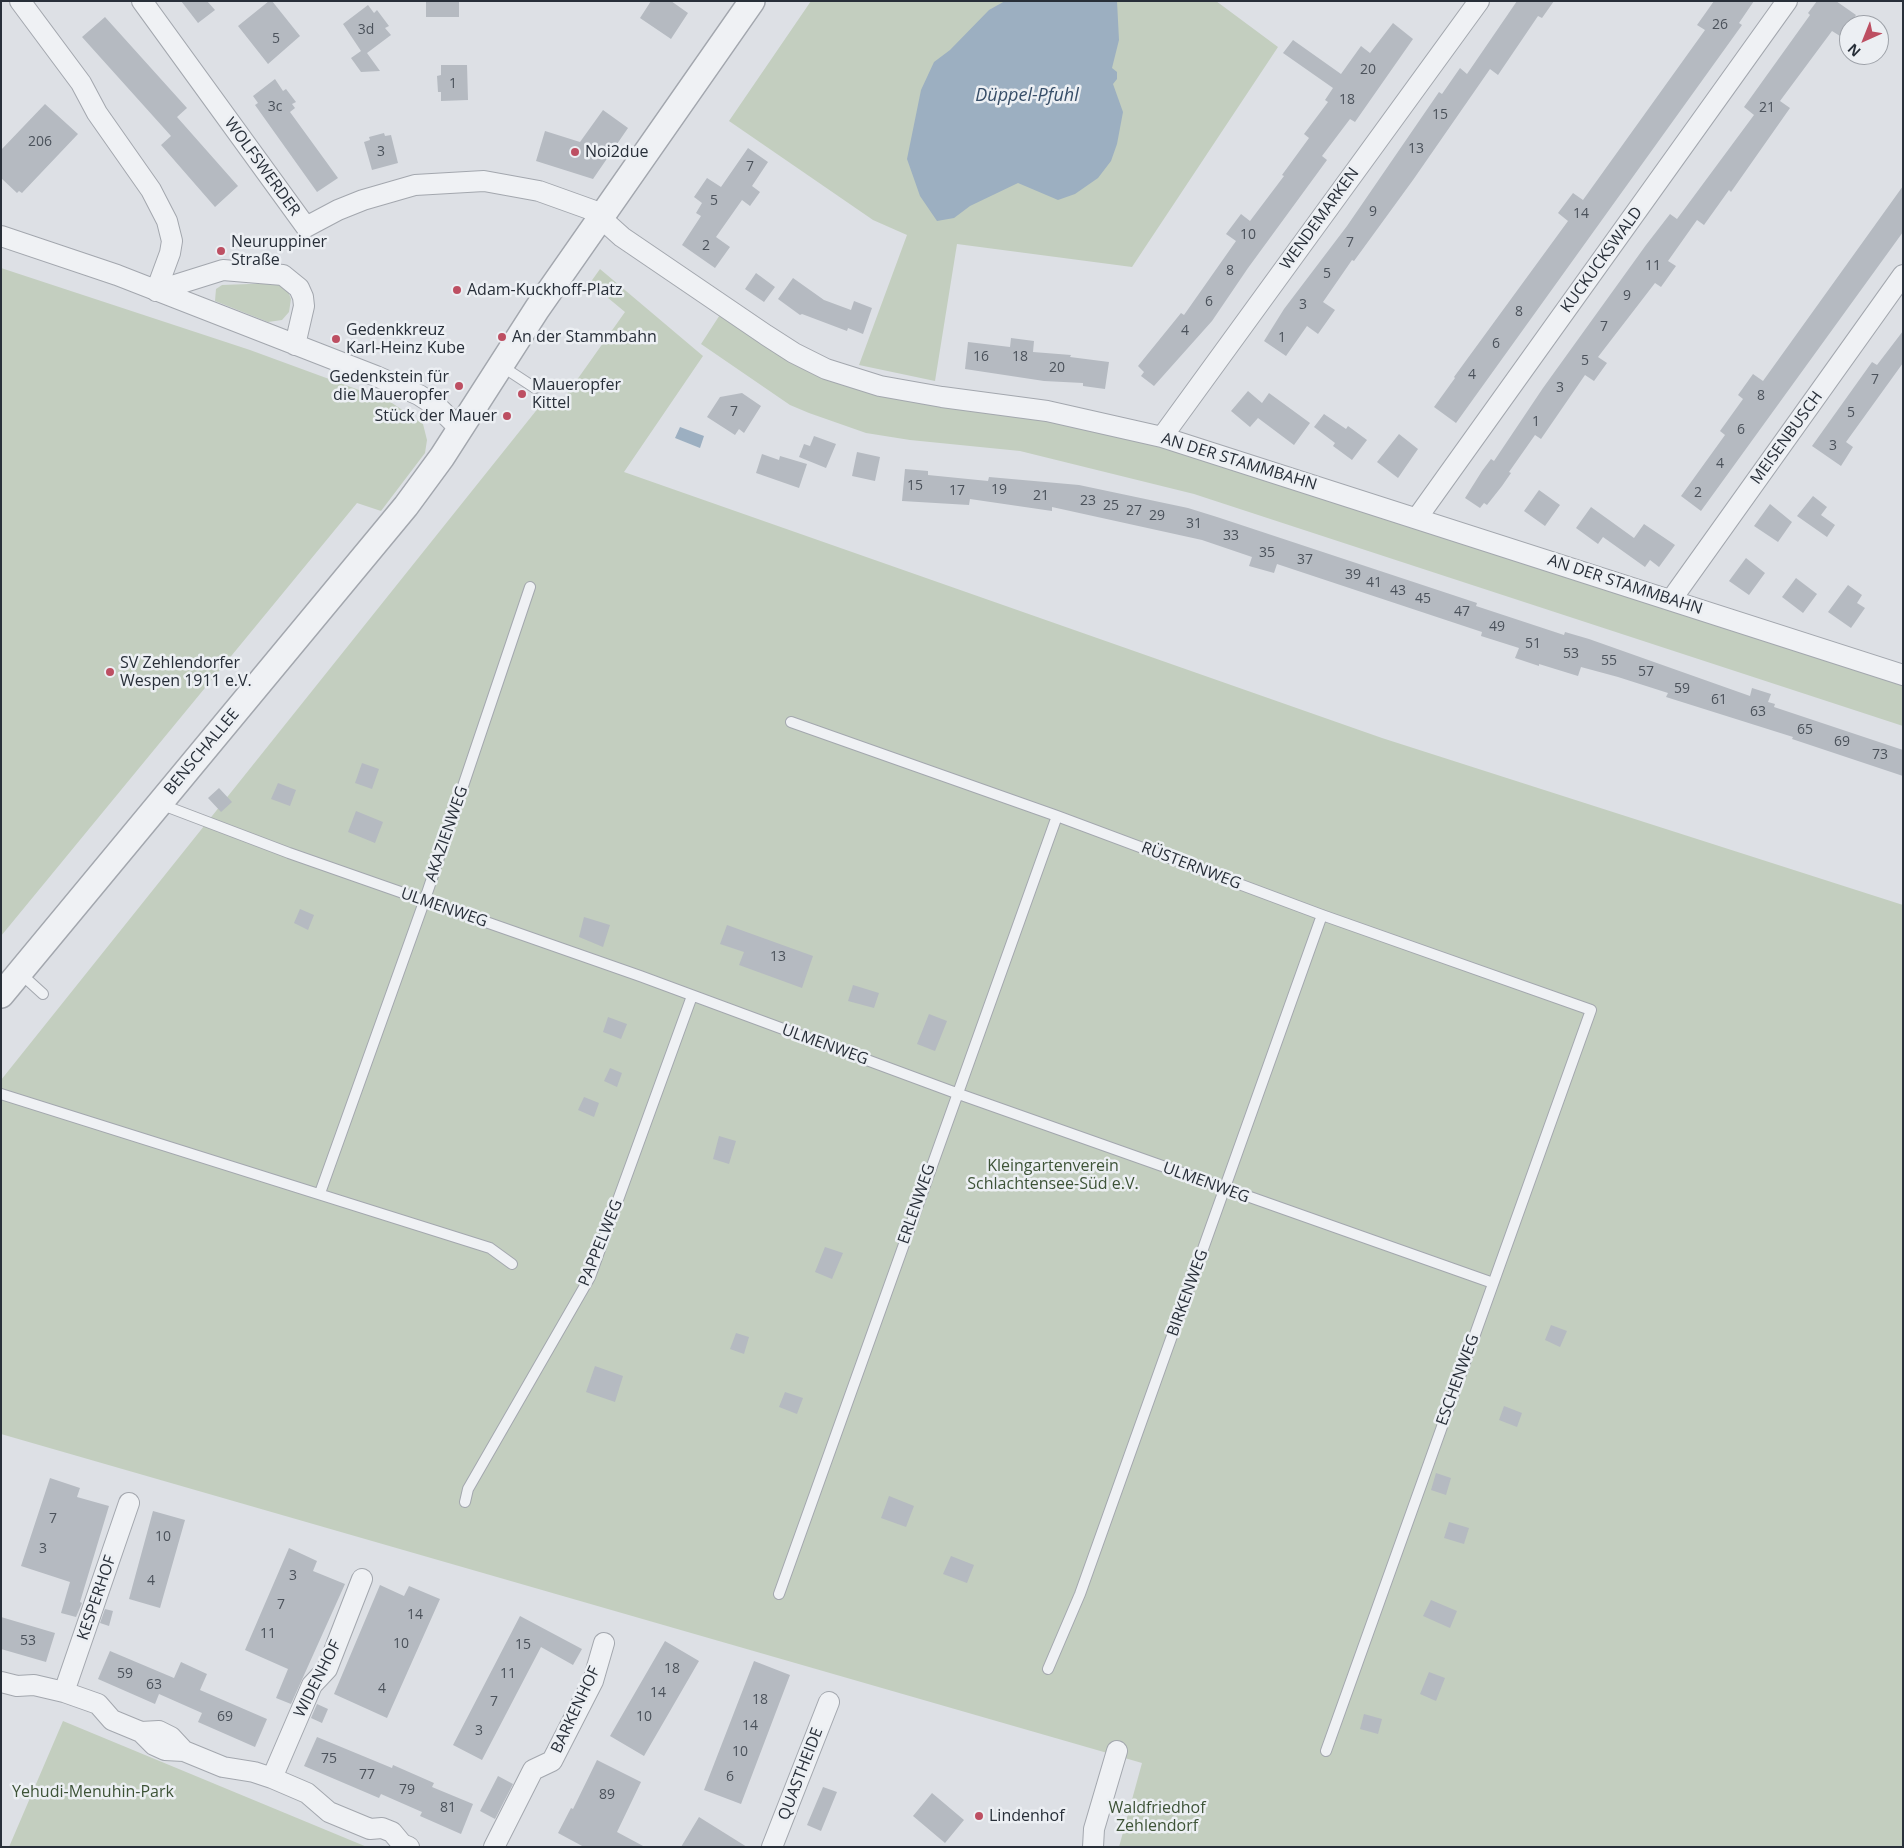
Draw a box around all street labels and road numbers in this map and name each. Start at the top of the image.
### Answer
street label: WOLFSWERDER [220,114,304,220]
street label: WENDEMARKEN [1277,164,1363,274]
street label: KUCKUCKSWALD [1557,203,1647,317]
street label: MEISENBUSCH [1747,388,1827,488]
street label: AN DER STAMMBAHN [1159,429,1319,495]
street label: AN DER STAMMBAHN [1545,551,1705,619]
street label: BENSCHALLEE [160,705,244,799]
street label: AKAZIENWEG [422,784,472,884]
street label: RÜSTERNWEG [1138,838,1244,894]
street label: ULMENWEG [398,884,490,932]
street label: ULMENWEG [779,1020,871,1070]
street label: ULMENWEG [1160,1158,1252,1208]
street label: ERLENWEG [894,1161,940,1247]
street label: PAPPELWEG [575,1197,627,1289]
street label: BIRKENWEG [1163,1247,1213,1339]
street label: ESCHENWEG [1433,1332,1483,1428]
street label: KESPERHOF [74,1553,120,1643]
street label: WIDENHOF [290,1637,346,1721]
street label: BARKENHOF [548,1664,604,1756]
street label: QUASTHEIDE [775,1725,827,1823]

